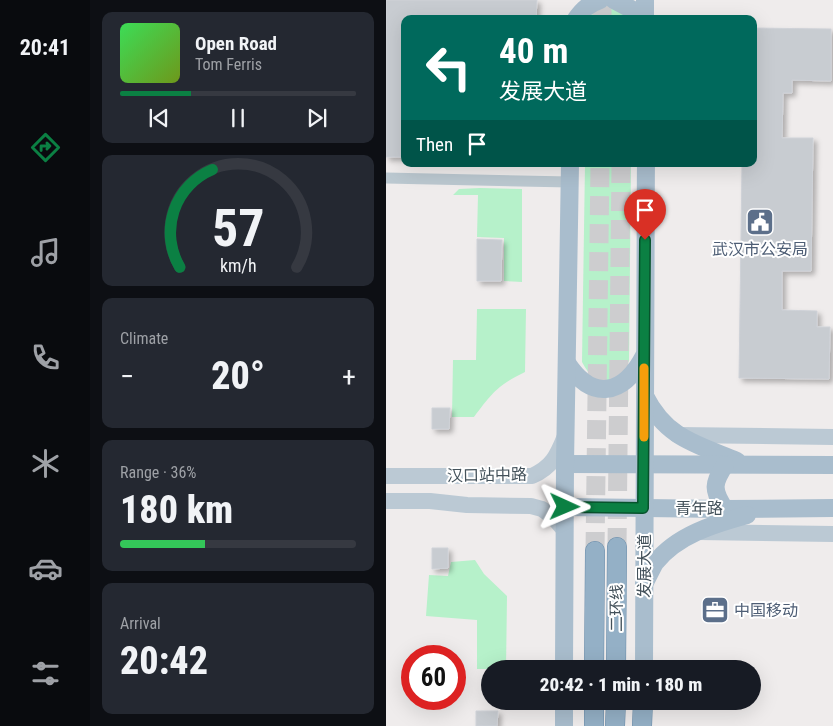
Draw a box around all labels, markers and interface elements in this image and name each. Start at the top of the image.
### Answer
text: 40 m [499,31,568,72]
text: Open Road [195,32,277,55]
text: 20:41 [20,35,70,60]
icon: left [416,35,481,100]
text: Tom Ferris [195,55,262,74]
text: 发展大道 [499,79,587,104]
icon: previous [145,104,173,132]
icon: pause [224,104,252,132]
icon: next [303,104,331,132]
icon: directions [28,130,63,165]
icon: arrive [463,130,491,158]
text: Then [416,133,453,156]
pin [624,189,666,240]
icon: arrive [631,196,659,224]
text: 57 [212,198,264,259]
public building icon: 武汉市公安局 [745,207,775,237]
icon: music [28,235,63,270]
place label: 武汉市公安局 [712,240,808,259]
text: km/h [220,255,256,276]
text: Climate [120,329,168,348]
icon: phone [28,340,63,375]
text: 20° [211,354,265,398]
text: − [120,360,134,393]
text: + [342,360,356,393]
icon: climate [28,446,63,481]
text: Range · 36% [120,463,196,482]
street label: 汉口站中路 [447,465,527,485]
position arrow [538,480,590,532]
text: 180 km [120,488,233,532]
street label: 青年路 [675,499,723,518]
street label: 发展大道 [635,534,654,598]
icon: car [28,551,63,586]
street label: 二环线 [607,584,626,632]
office icon: 中国移动 [700,595,730,625]
place label: 中国移动 [734,601,798,620]
text: Arrival [120,614,161,633]
text: 20:42 [120,639,208,683]
speed limit sign: 60 [401,645,466,710]
icon: filters [28,656,63,691]
text: 20:42 · 1 min · 180 m [540,673,702,696]

